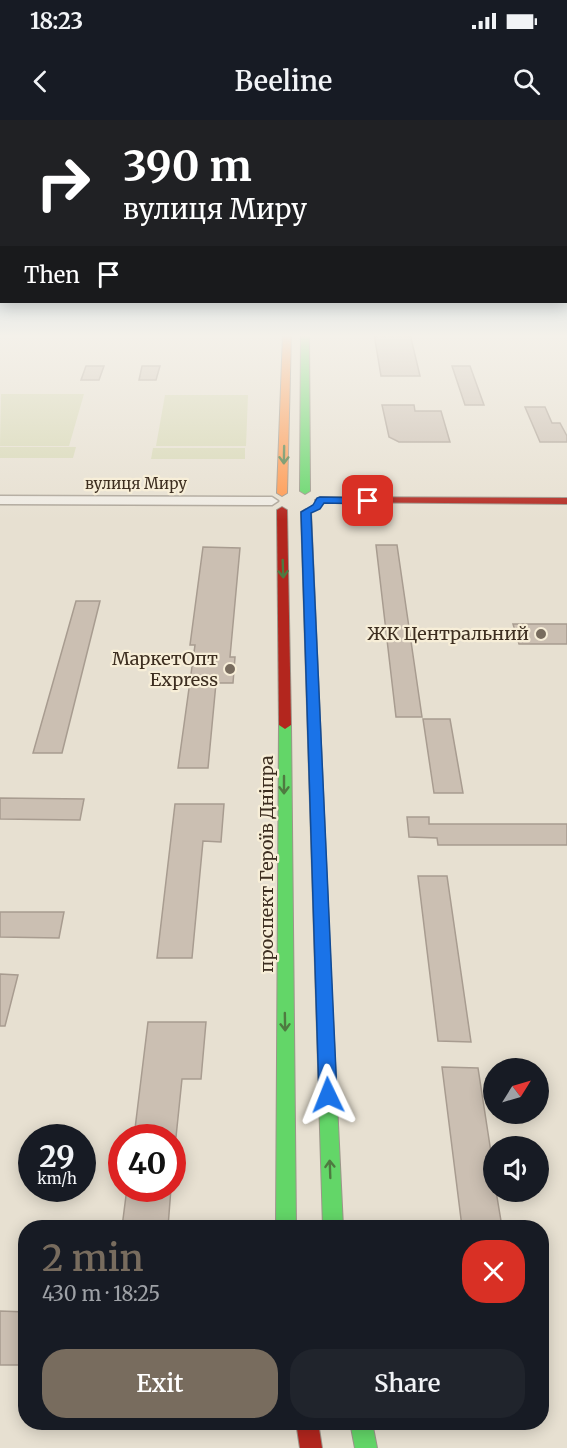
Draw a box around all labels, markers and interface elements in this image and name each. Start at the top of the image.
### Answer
text: 18:23 [30,7,83,35]
text: Beeline [235,64,332,98]
icon: back [24,65,57,98]
icon: search [510,65,543,98]
text: 390 m [123,140,252,192]
icon: right [24,144,102,222]
text: вулиця Миру [123,192,307,226]
icon: arrive [92,258,125,291]
text: Then [24,261,80,289]
one-way arrow [278,445,290,465]
street label: вулиця Миру [85,474,187,493]
pin [342,475,393,526]
icon: arrive [351,484,384,517]
one-way arrow [277,558,289,578]
place label: ЖК Центральний [367,622,529,645]
marker: ЖК Центральний [534,627,548,641]
place label: МаркетОпт Express [112,647,218,691]
marker: МаркетОпт Express [223,662,237,676]
street label: проспект Героїв Дніпра [255,755,278,973]
one-way arrow [278,774,290,794]
one-way arrow [279,1011,291,1031]
north arrow [483,1058,549,1124]
map controls [483,1058,549,1202]
position arrow [296,1063,360,1127]
speed limit sign: 40 [108,1124,186,1202]
button: sound [483,1136,549,1202]
text: 29 [39,1137,75,1175]
one-way arrow [325,1159,336,1179]
text: km/h [37,1169,77,1188]
text: 2 min [42,1236,144,1281]
button: close [462,1240,525,1303]
text: 430 m · 18:25 [42,1281,160,1306]
button: Exit [42,1349,278,1418]
button: Share [290,1349,525,1418]

